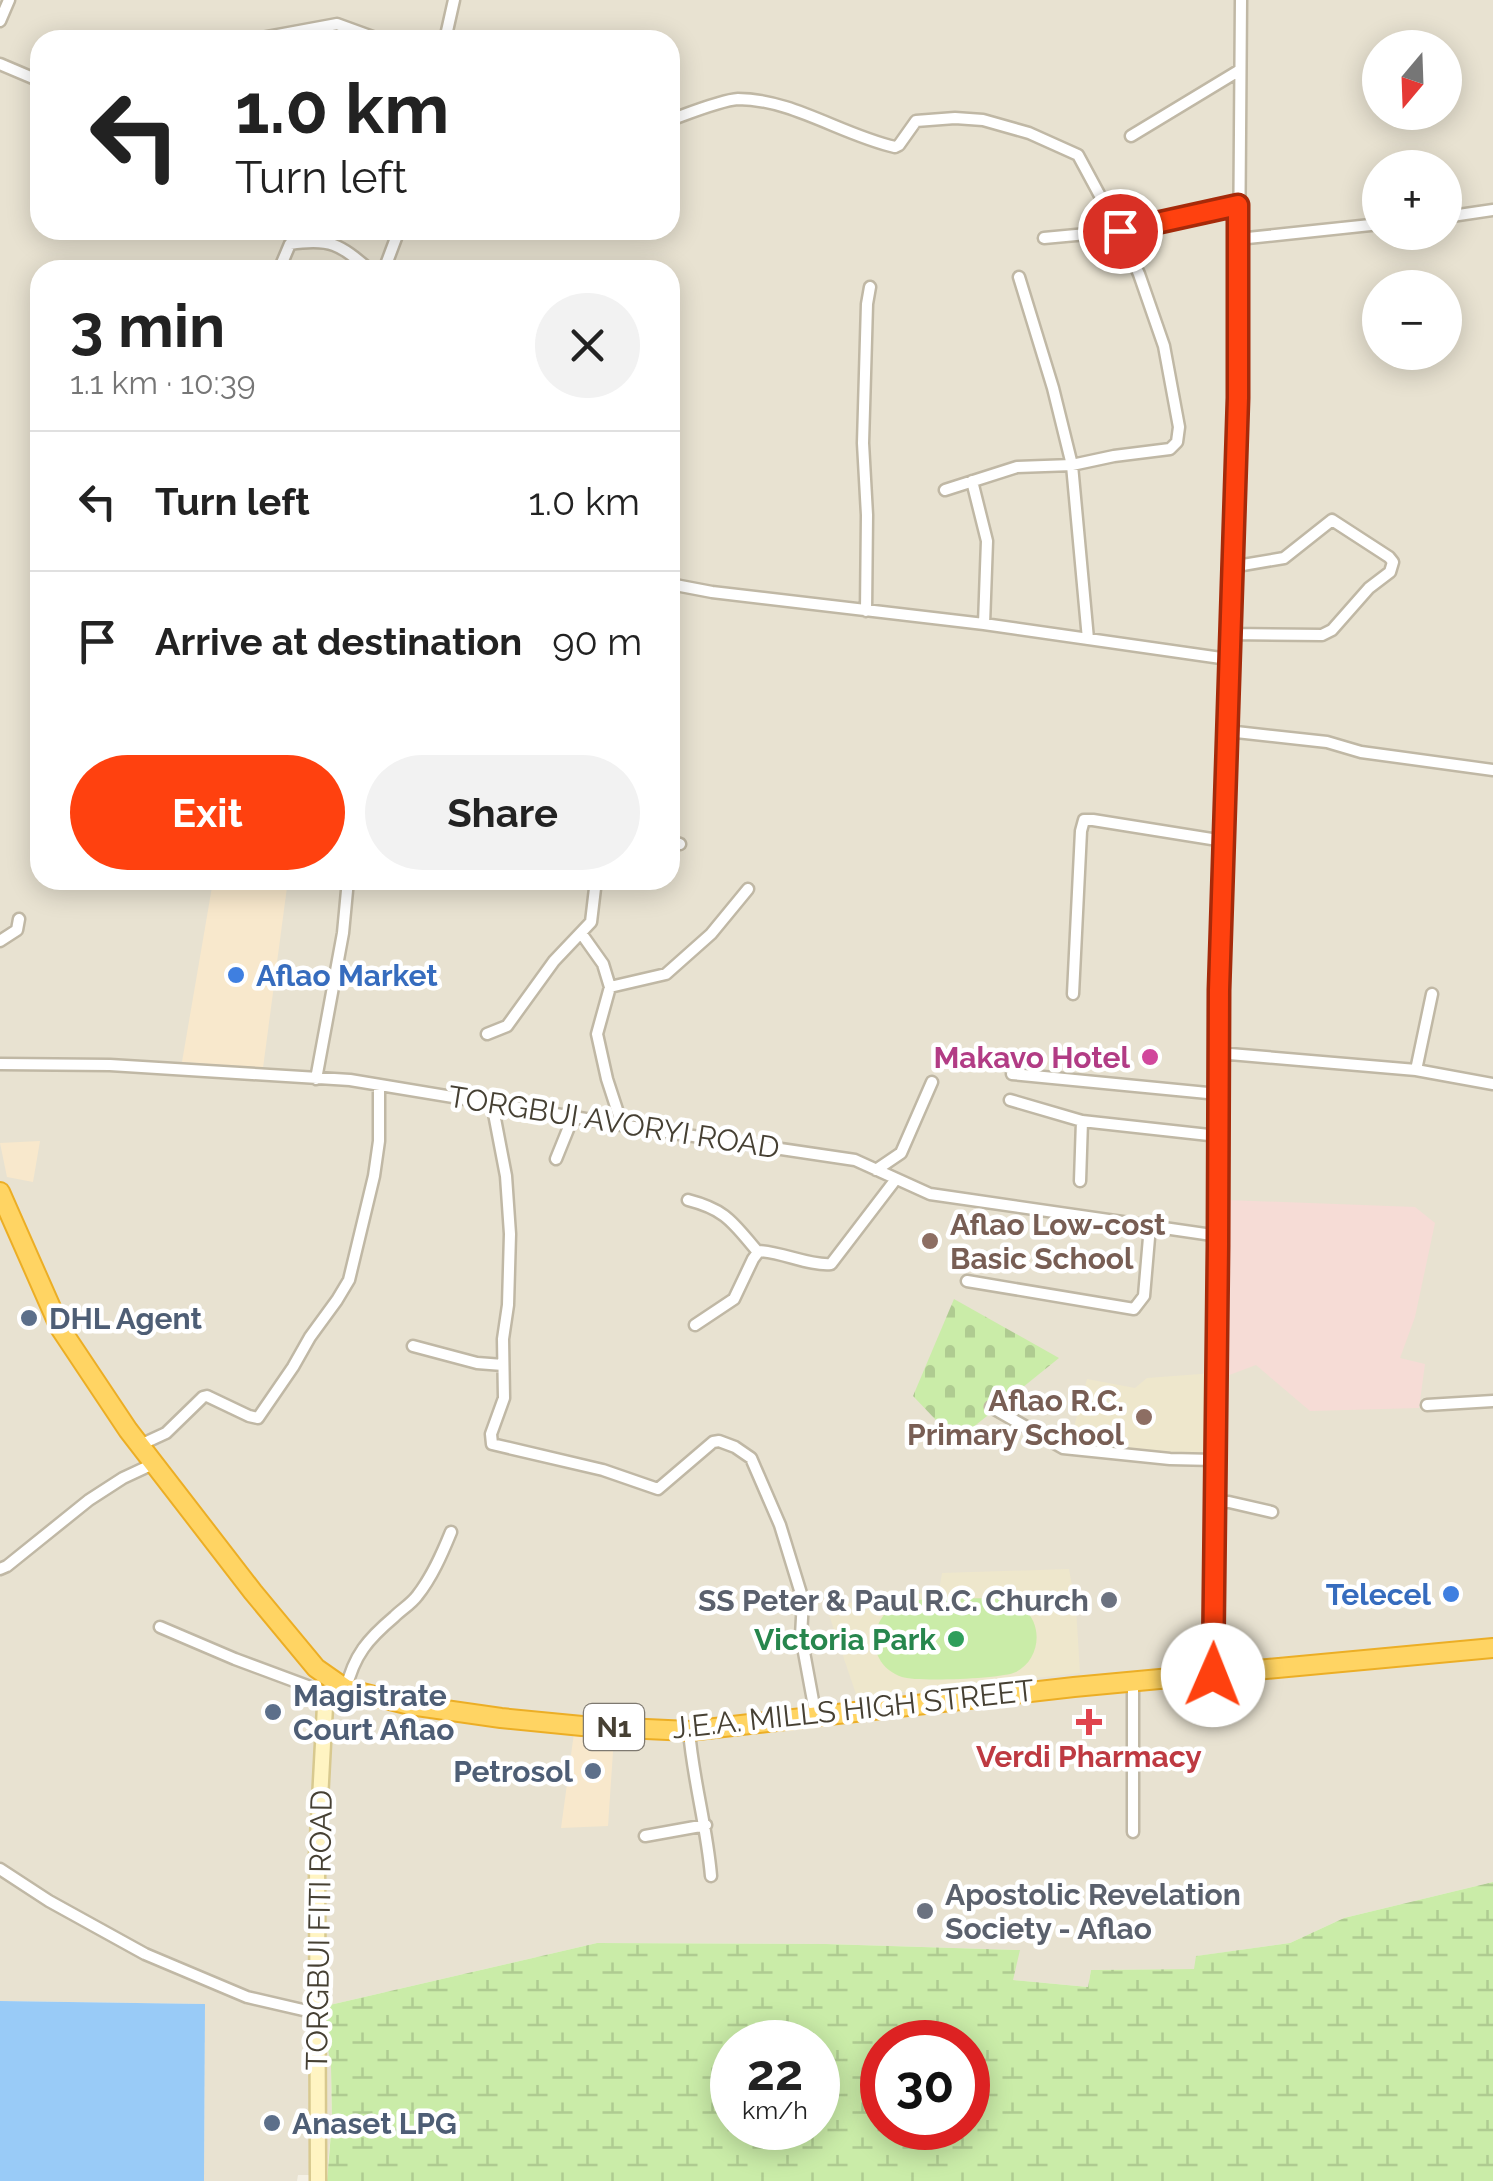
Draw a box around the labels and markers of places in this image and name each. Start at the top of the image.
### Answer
pin [1078,189,1163,274]
place label: Aflao Market [256,958,438,993]
marker: Aflao Market [225,964,247,986]
place label: Makavo Hotel [934,1040,1130,1075]
marker: Makavo Hotel [1139,1046,1161,1068]
place label: Aflao Low-cost Basic School [950,1207,1166,1276]
marker: Aflao Low-cost Basic School [919,1230,941,1252]
place label: DHL Agent [49,1301,202,1336]
marker: DHL Agent [18,1307,40,1329]
place label: Aflao R.C. Primary School [907,1383,1124,1452]
marker: Aflao R.C. Primary School [1133,1406,1155,1428]
place label: Telecel [1326,1577,1431,1612]
place label: SS Peter & Paul R.C. Church [698,1583,1089,1618]
marker: Telecel [1440,1583,1462,1605]
marker: SS Peter & Paul R.C. Church [1098,1589,1120,1611]
place label: Victoria Park [754,1622,936,1657]
marker: Victoria Park [945,1628,967,1650]
place label: Magistrate Court Aflao [293,1678,454,1747]
marker: Magistrate Court Aflao [262,1701,284,1723]
marker: Verdi Pharmacy [1078,1711,1100,1733]
place label: Verdi Pharmacy [976,1739,1202,1774]
place label: Petrosol [453,1754,573,1789]
marker: Petrosol [582,1760,604,1782]
place label: Apostolic Revelation Society - Aflao [945,1877,1241,1946]
marker: Apostolic Revelation Society - Aflao [914,1900,936,1922]
place label: Anaset LPG [292,2106,457,2141]
marker: Anaset LPG [261,2112,283,2134]

